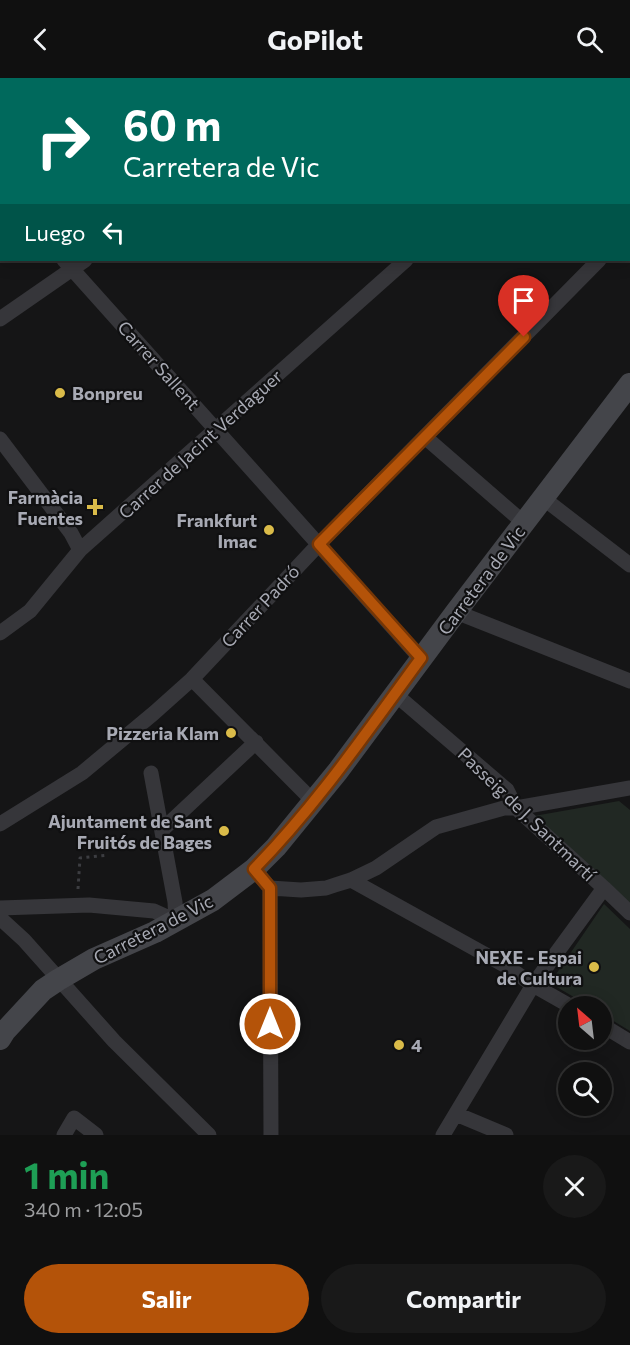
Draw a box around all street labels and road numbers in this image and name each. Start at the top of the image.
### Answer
street label: Carrer Sallent [113,316,205,414]
street label: Carrer de Jacint Verdaguer [114,365,286,523]
street label: Carretera de Vic [433,521,529,639]
street label: Carrer Padró [216,560,304,652]
street label: Passeig de J. Santmartí [454,743,601,886]
street label: Carretera de Vic [90,889,216,969]

